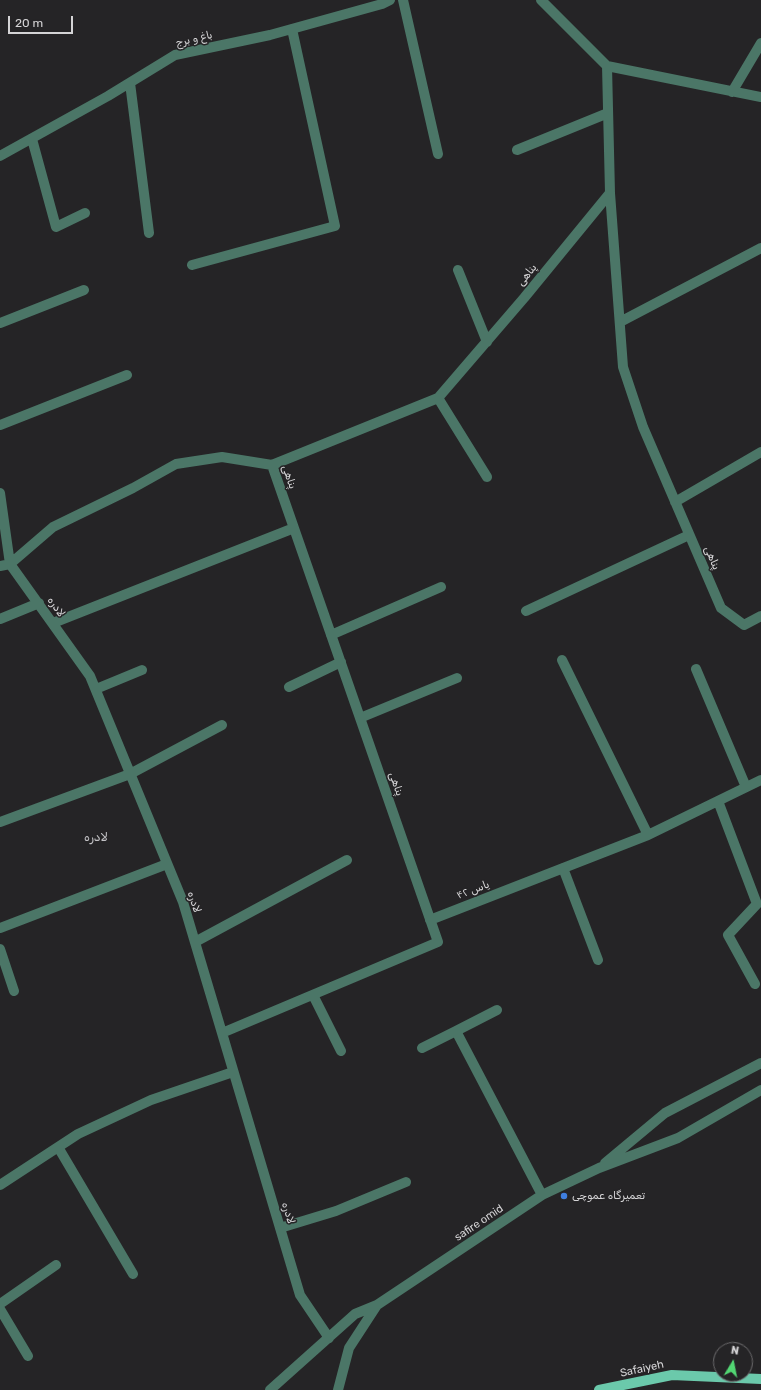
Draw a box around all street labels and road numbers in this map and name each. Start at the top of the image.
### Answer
street label: باغ و برج [174,28,214,50]
street label: پناهی [514,261,540,289]
street label: پناهی [279,463,299,491]
street label: پناهی [701,544,723,572]
street label: لادره [44,594,68,620]
street label: پناهی [386,770,406,798]
street label: یاس ۴۲ [455,878,491,902]
street label: لادره [184,889,204,915]
street label: لادره [278,1201,298,1225]
street label: safire omid [452,1202,506,1244]
street label: Safaiyeh [619,1358,665,1380]

